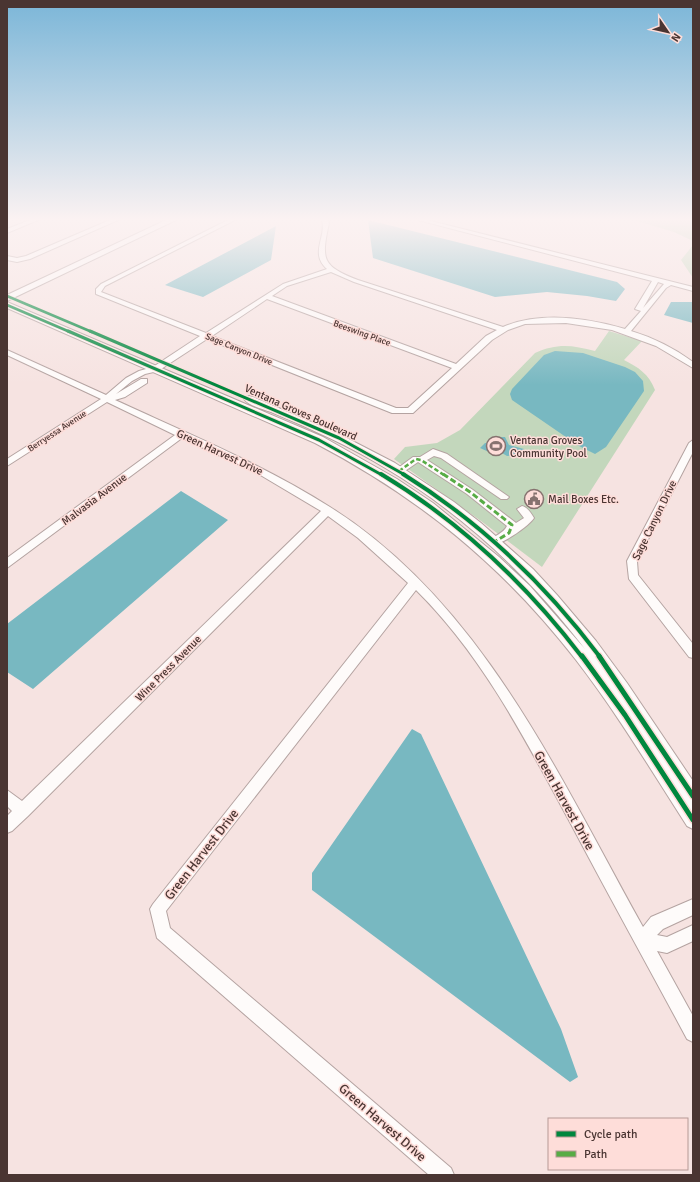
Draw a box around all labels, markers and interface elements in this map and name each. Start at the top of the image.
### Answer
north arrow [648,12,688,52]
text: N [668,31,683,44]
street label: Beeswing Place [332,318,392,349]
street label: Sage Canyon Drive [204,331,274,368]
street label: Ventana Groves Boulevard [242,382,359,443]
street label: Berryessa Avenue [26,408,89,455]
street label: Green Harvest Drive [175,427,265,478]
place label: Ventana Groves Community Pool [510,434,587,460]
sports icon: Ventana Groves Community Pool [485,435,507,457]
street label: Malvasia Avenue [59,471,130,528]
street label: Sage Canyon Drive [630,478,679,562]
public building icon: Mail Boxes Etc. [523,488,545,510]
place label: Mail Boxes Etc. [548,493,619,506]
street label: Wine Press Avenue [133,633,204,704]
street label: Green Harvest Drive [530,748,598,853]
street label: Green Harvest Drive [161,806,242,903]
street label: Green Harvest Drive [335,1080,429,1165]
legend [548,1118,688,1170]
text: Cycle path [584,1127,637,1142]
text: Path [584,1147,607,1162]

